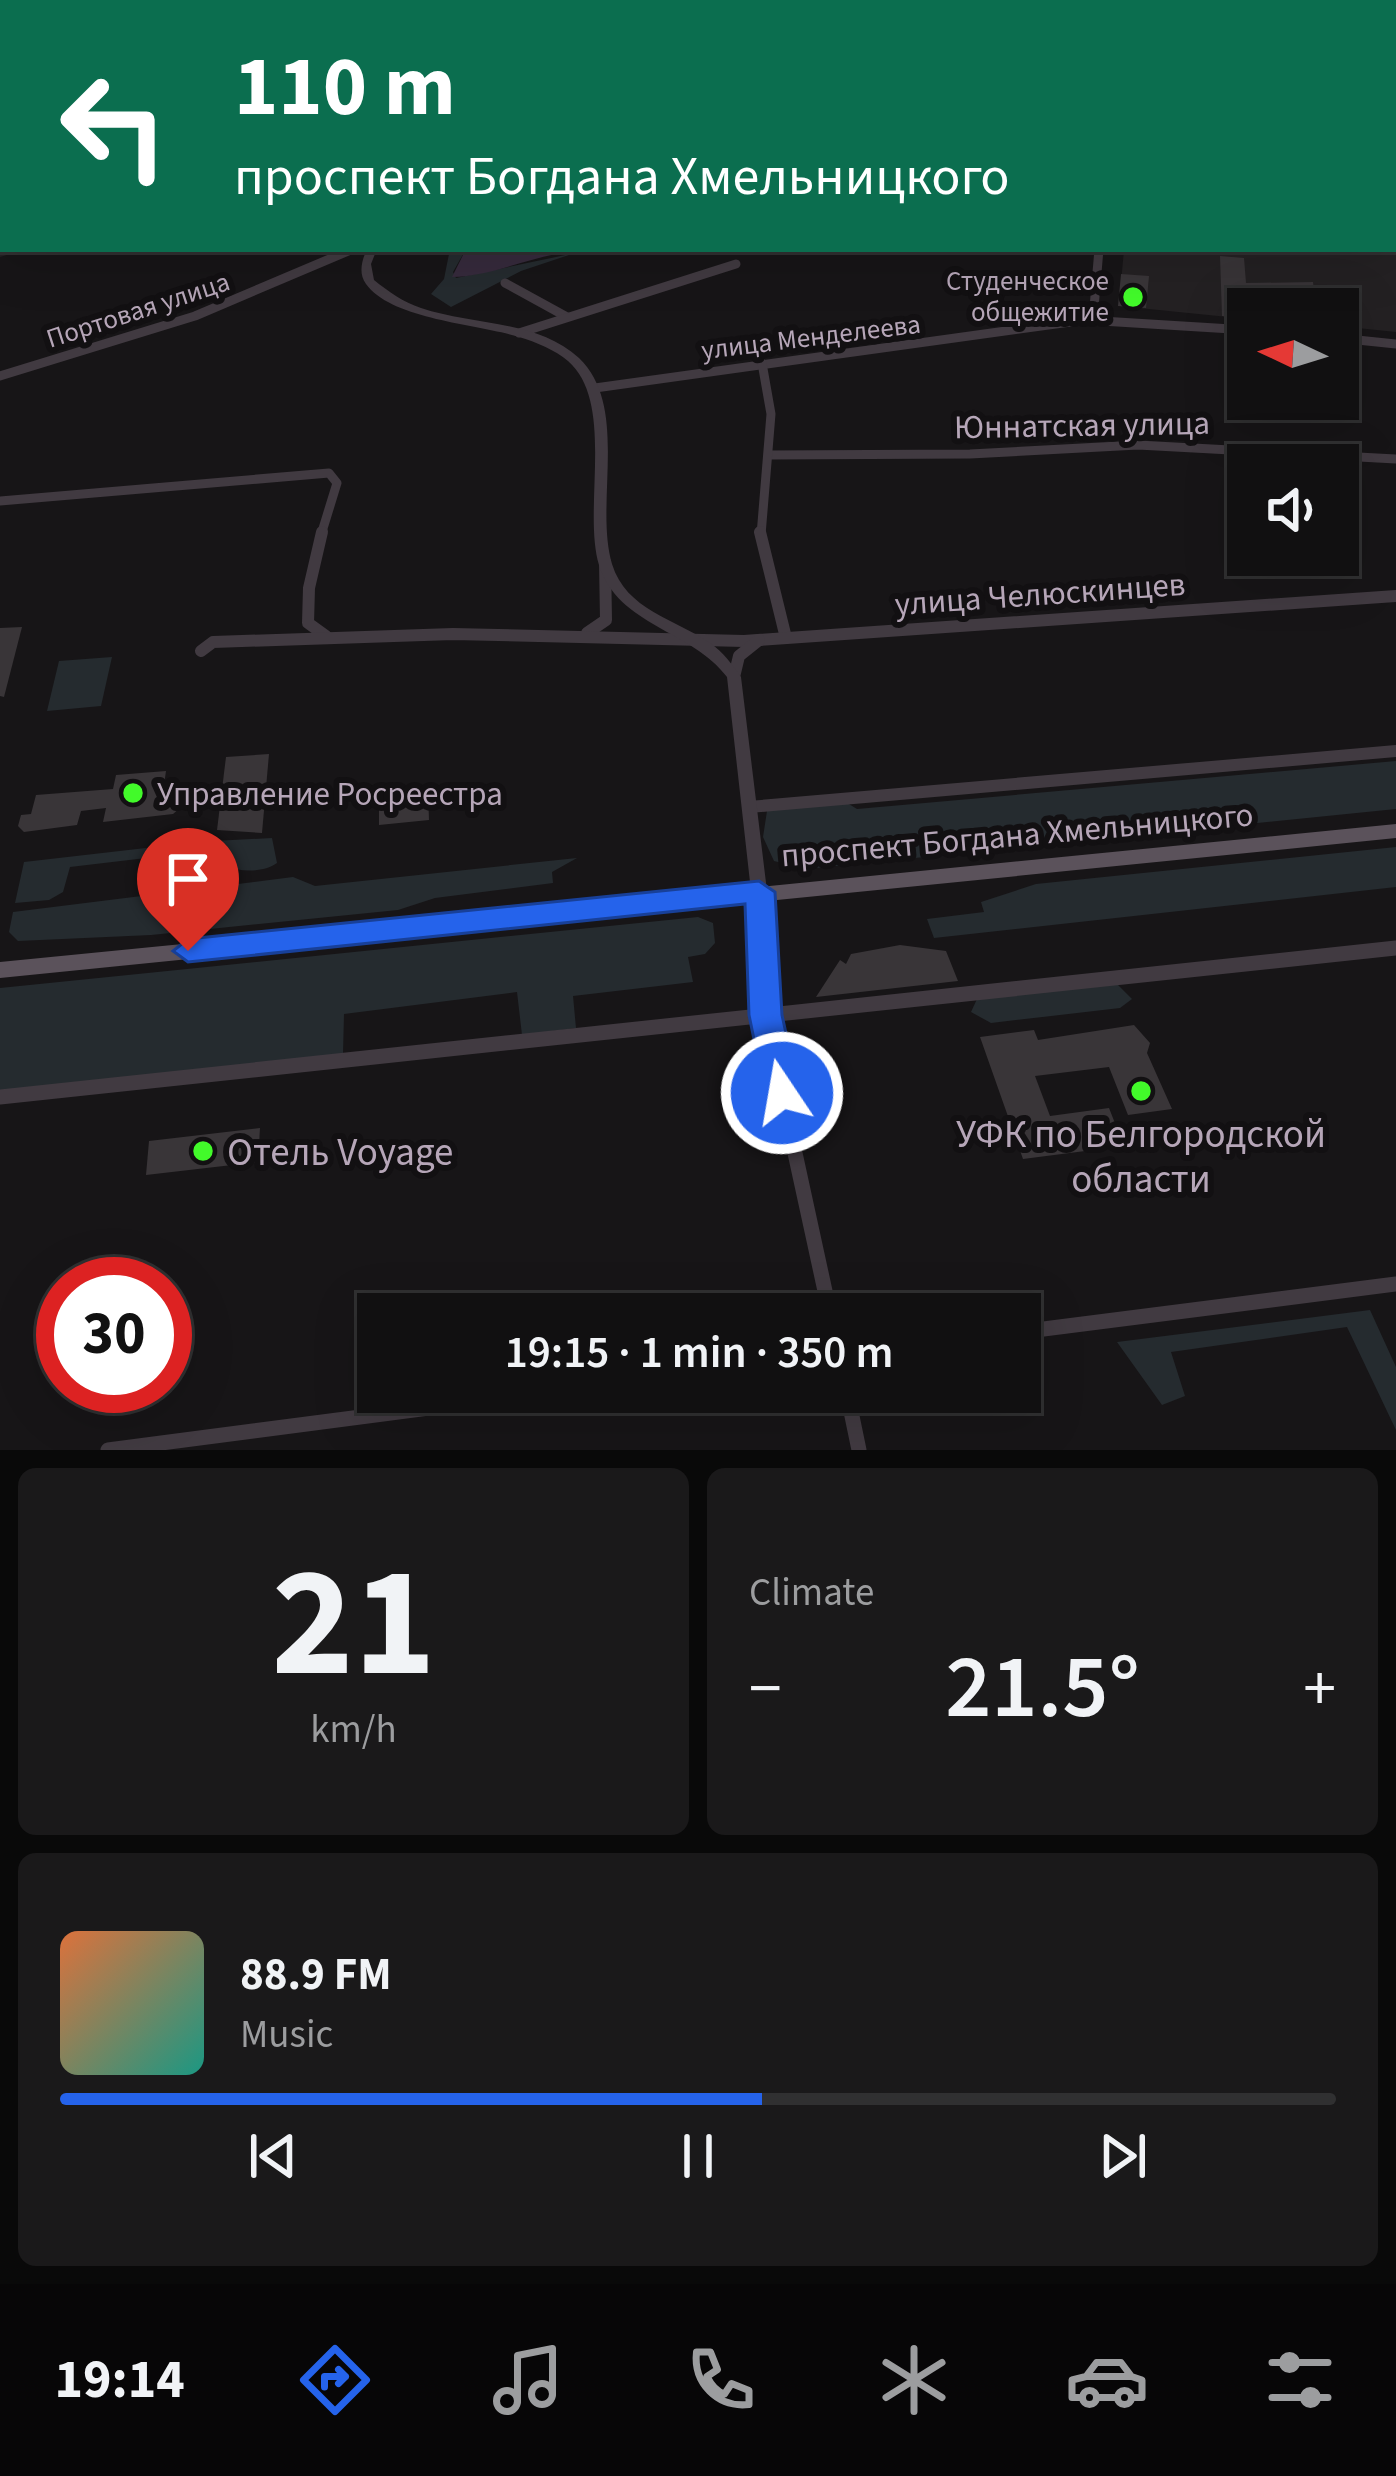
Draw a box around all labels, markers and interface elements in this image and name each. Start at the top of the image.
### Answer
text: 110 m [234,28,456,148]
icon: left [36,48,192,204]
text: проспект Богдана Хмельницкого [234,139,1010,216]
street label: Портовая улица [41,262,235,358]
place label: Студенческое общежитие [946,262,1109,332]
marker: Студенческое общежитие [1120,284,1146,310]
north arrow [1227,288,1359,420]
map controls [1227,288,1359,576]
street label: улица Менделеева [699,305,923,370]
street label: Юннатская улица [954,400,1210,451]
button: sound [1227,444,1359,576]
street label: улица Челюскинцев [893,561,1187,628]
place label: Управление Росреестра [157,771,503,818]
marker: Управление Росреестра [120,780,146,806]
street label: проспект Богдана Хмельницкого [779,791,1255,880]
pin [137,828,239,951]
icon: arrive [155,846,221,912]
position arrow [719,1030,845,1156]
marker: УФК по Белгородской области [1128,1078,1154,1104]
place label: УФК по Белгородской области [956,1107,1326,1208]
place label: Отель Voyage [227,1125,453,1181]
marker: Отель Voyage [190,1138,216,1164]
speed limit sign: 30 [36,1257,192,1413]
text: 19:15 · 1 min · 350 m [505,1321,893,1385]
text: 21 [271,1513,436,1735]
text: Climate [749,1565,874,1621]
text: 21.5° [945,1624,1140,1752]
text: − [749,1642,782,1736]
text: + [1303,1642,1336,1736]
text: km/h [310,1702,397,1758]
text: 88.9 FM [240,1943,392,2007]
text: Music [240,2007,333,2063]
icon: previous [240,2123,306,2189]
icon: pause [665,2123,731,2189]
icon: next [1090,2123,1156,2189]
icon: directions [293,2338,377,2422]
icon: music [486,2338,570,2422]
icon: phone [679,2338,763,2422]
icon: climate [872,2338,956,2422]
icon: car [1065,2338,1149,2422]
icon: filters [1258,2338,1342,2422]
text: 19:14 [54,2342,185,2419]

